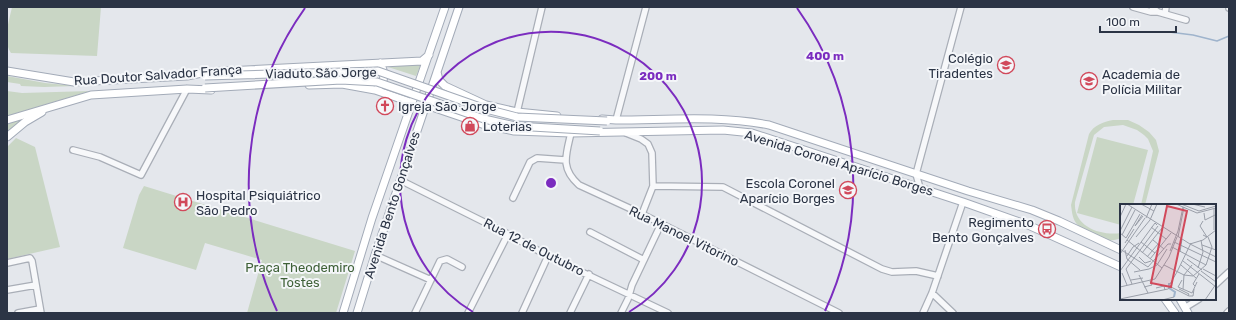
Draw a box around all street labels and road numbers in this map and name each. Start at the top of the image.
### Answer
street label: Rua Doutor Salvador França [73,62,243,88]
street label: Viaduto São Jorge [265,65,377,82]
street label: Avenida Coronel Aparício Borges [743,127,936,200]
street label: Avenida Bento Gonçalves [361,129,423,280]
street label: Rua Manoel Vitorino [627,203,741,269]
street label: Rua 12 de Outubro [481,215,587,279]

